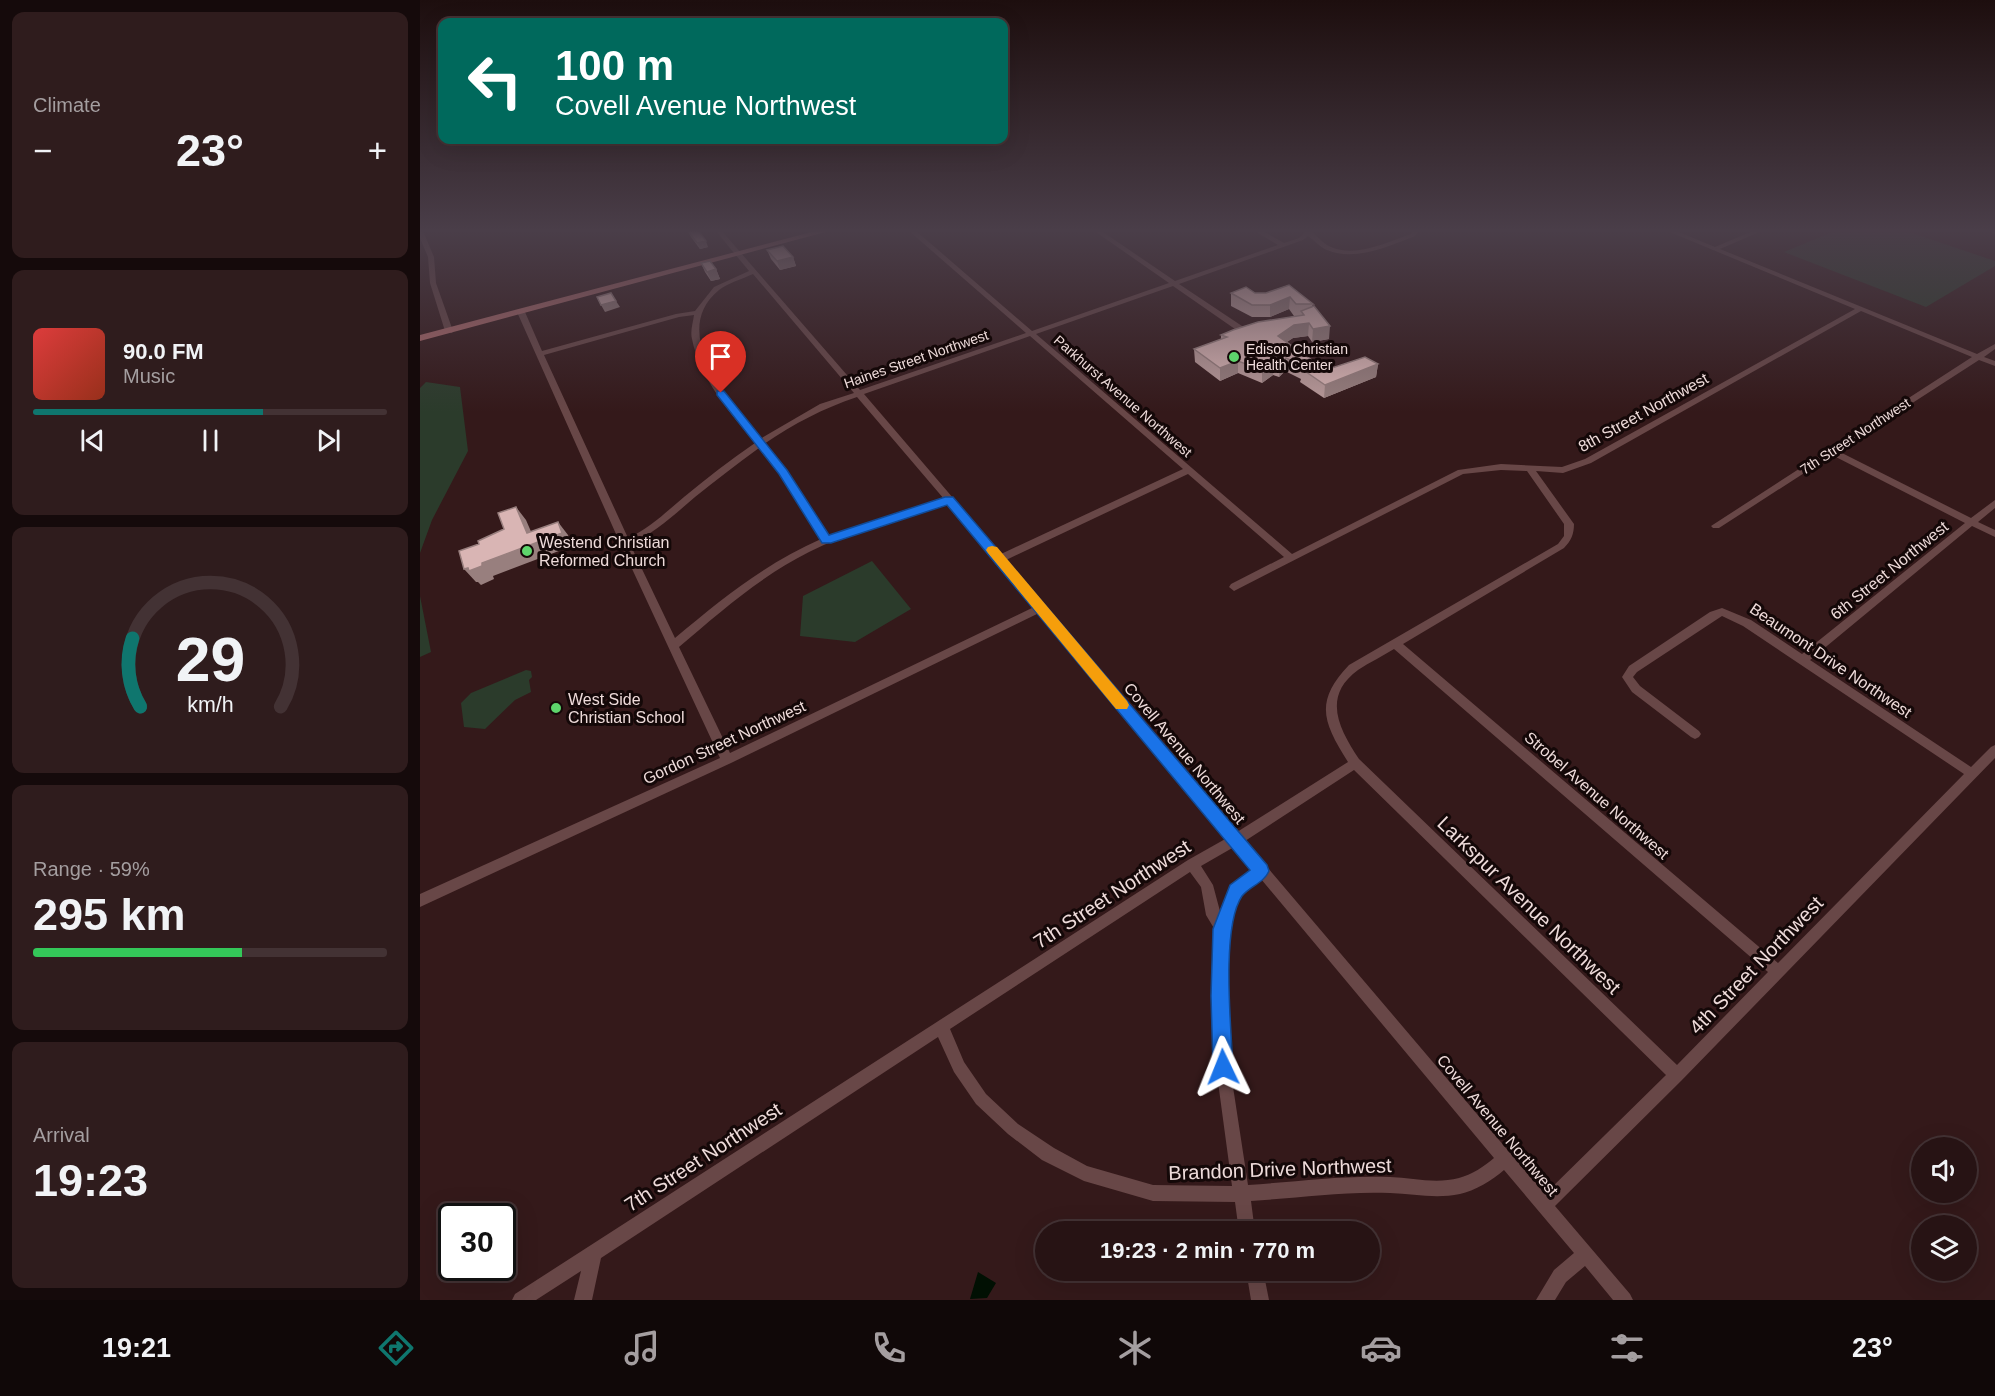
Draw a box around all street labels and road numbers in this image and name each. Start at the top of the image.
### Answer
street label: Haines Street Northwest [842,327,990,391]
street label: Parkhurst Avenue Northwest [1051,332,1195,460]
street label: 8th Street Northwest [1575,369,1712,455]
street label: 7th Street Northwest [1797,394,1913,477]
street label: 6th Street Northwest [1827,518,1952,623]
street label: Beaumont Drive Northwest [1747,600,1915,721]
street label: Covell Avenue Northwest [1121,680,1249,828]
street label: Gordon Street Northwest [640,697,809,788]
street label: Strobel Avenue Northwest [1521,728,1672,863]
street label: Larkspur Avenue Northwest [1433,812,1625,998]
street label: 7th Street Northwest [1030,835,1195,953]
street label: 4th Street Northwest [1685,891,1828,1038]
street label: Covell Avenue Northwest [1434,1052,1562,1200]
street label: 7th Street Northwest [621,1098,786,1216]
street label: Brandon Drive Northwest [1168,1154,1392,1184]

